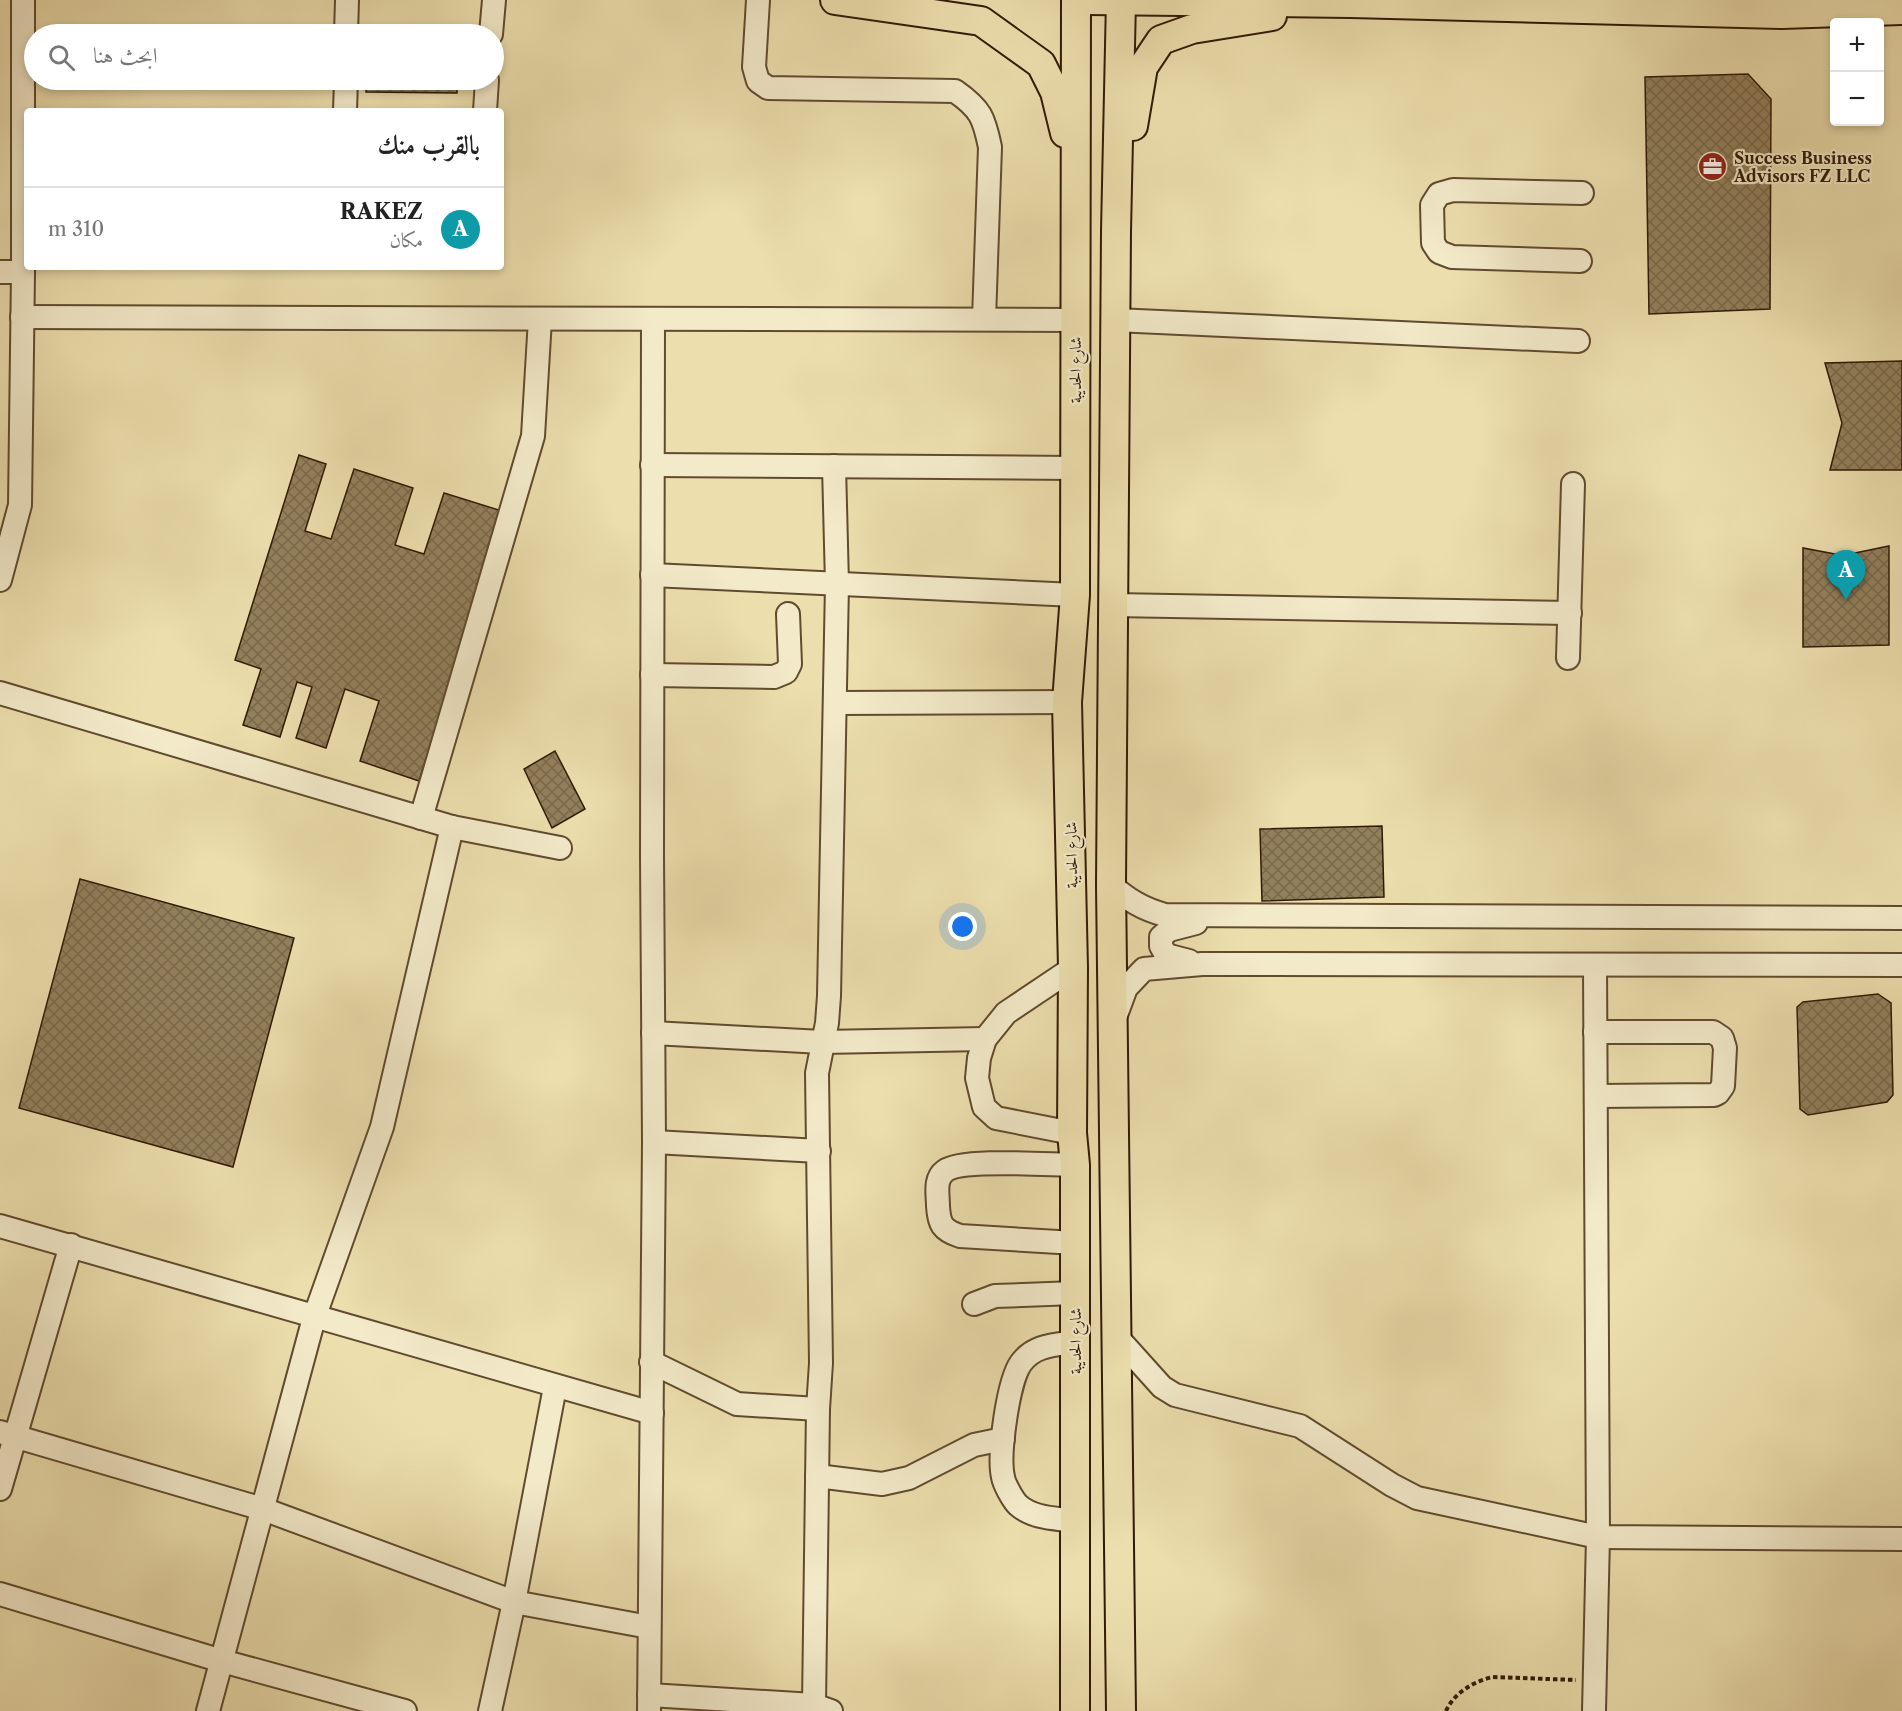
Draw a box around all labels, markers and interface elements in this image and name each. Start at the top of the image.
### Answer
map controls [1830,18,1884,126]
button: + [1830,18,1884,72]
search box [24,24,504,90]
icon: search [45,41,78,74]
text: ابحث هنا [93,42,158,69]
button: − [1830,72,1884,126]
text: بالقرب منك [377,129,480,161]
place label: Success Business Advisors FZ LLC [1733,148,1872,186]
office icon: Success Business Advisors FZ LLC [1697,151,1729,183]
text: RAKEZ [340,198,423,225]
text: 310 m [48,217,104,241]
text: A [453,217,468,241]
text: مكان [389,228,423,252]
street label: شارع الحديبة [1065,337,1089,403]
pin: A [1826,550,1866,600]
street label: شارع الحديبة [1060,821,1086,888]
your location [948,912,977,941]
street label: شارع الحديبة [1065,1308,1089,1374]

